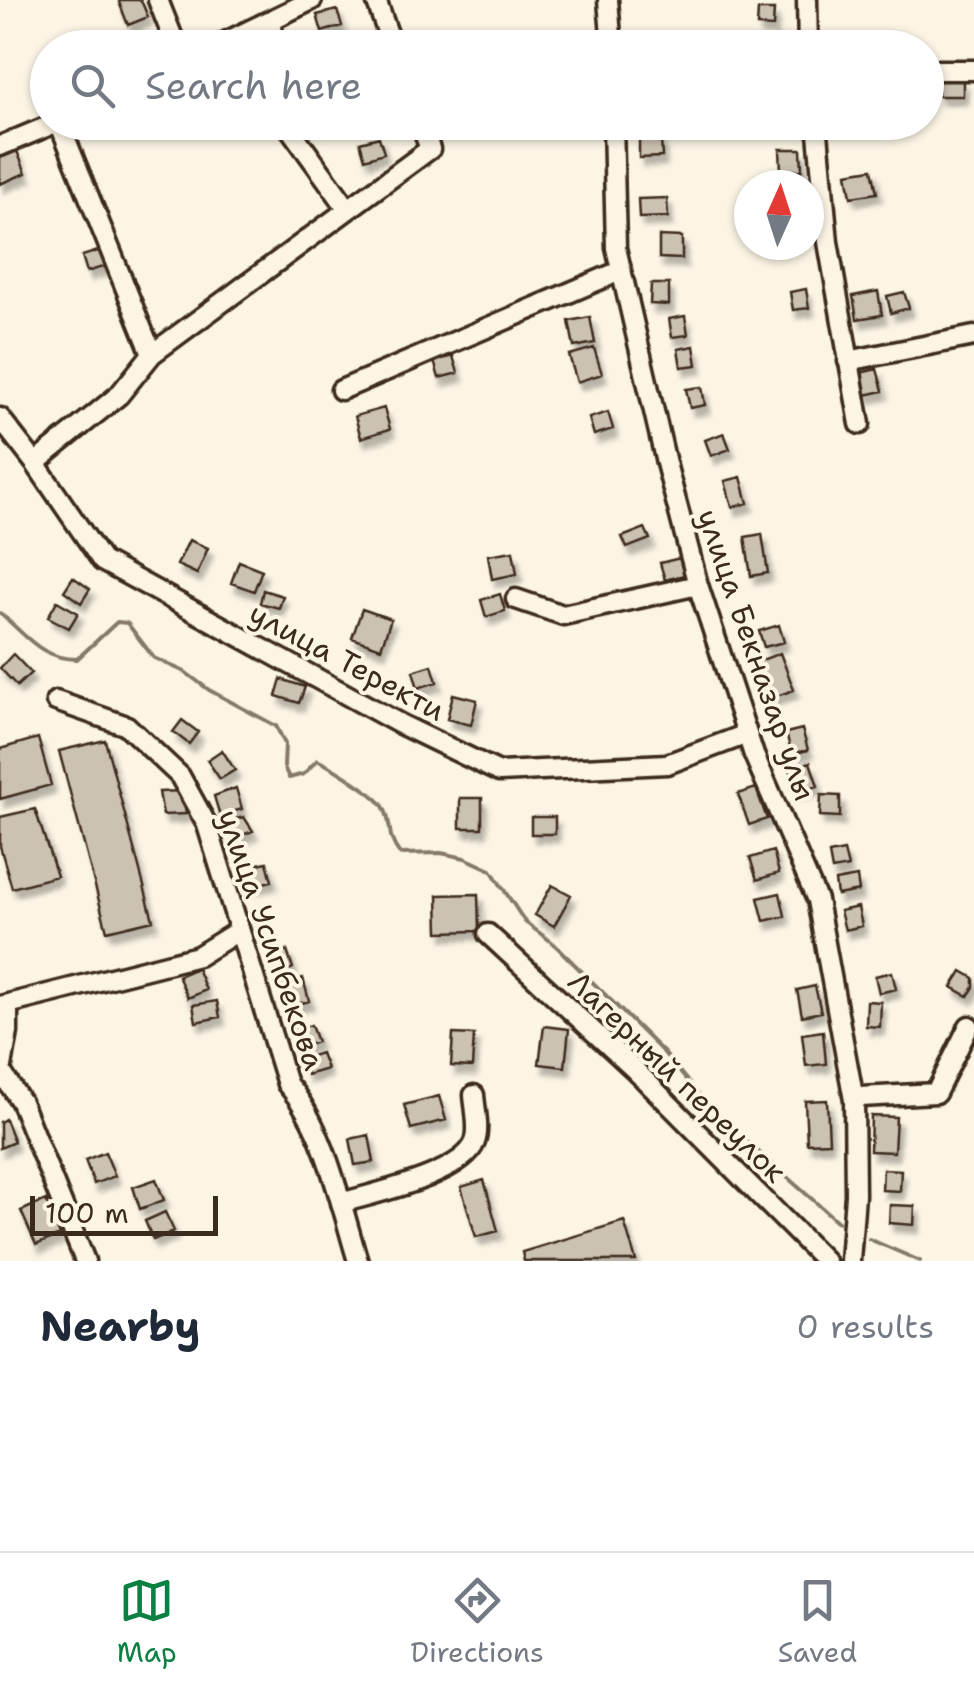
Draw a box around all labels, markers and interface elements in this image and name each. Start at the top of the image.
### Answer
search box [30,30,944,140]
icon: search [65,58,120,113]
text: Search here [145,60,362,111]
north arrow [734,170,824,260]
street label: улица Бекназар улы [687,504,826,806]
street label: улица Теректи [242,593,452,730]
street label: улица Усипбекова [208,804,335,1076]
street label: Лагерный переулок [559,962,795,1192]
scale bar [30,1191,218,1236]
text: 100 m [45,1194,129,1232]
text: Nearby [40,1298,200,1354]
text: 0 results [797,1305,934,1348]
tab: Map [117,1573,177,1671]
tab: Directions [410,1573,544,1671]
tab: Saved [778,1573,857,1671]

